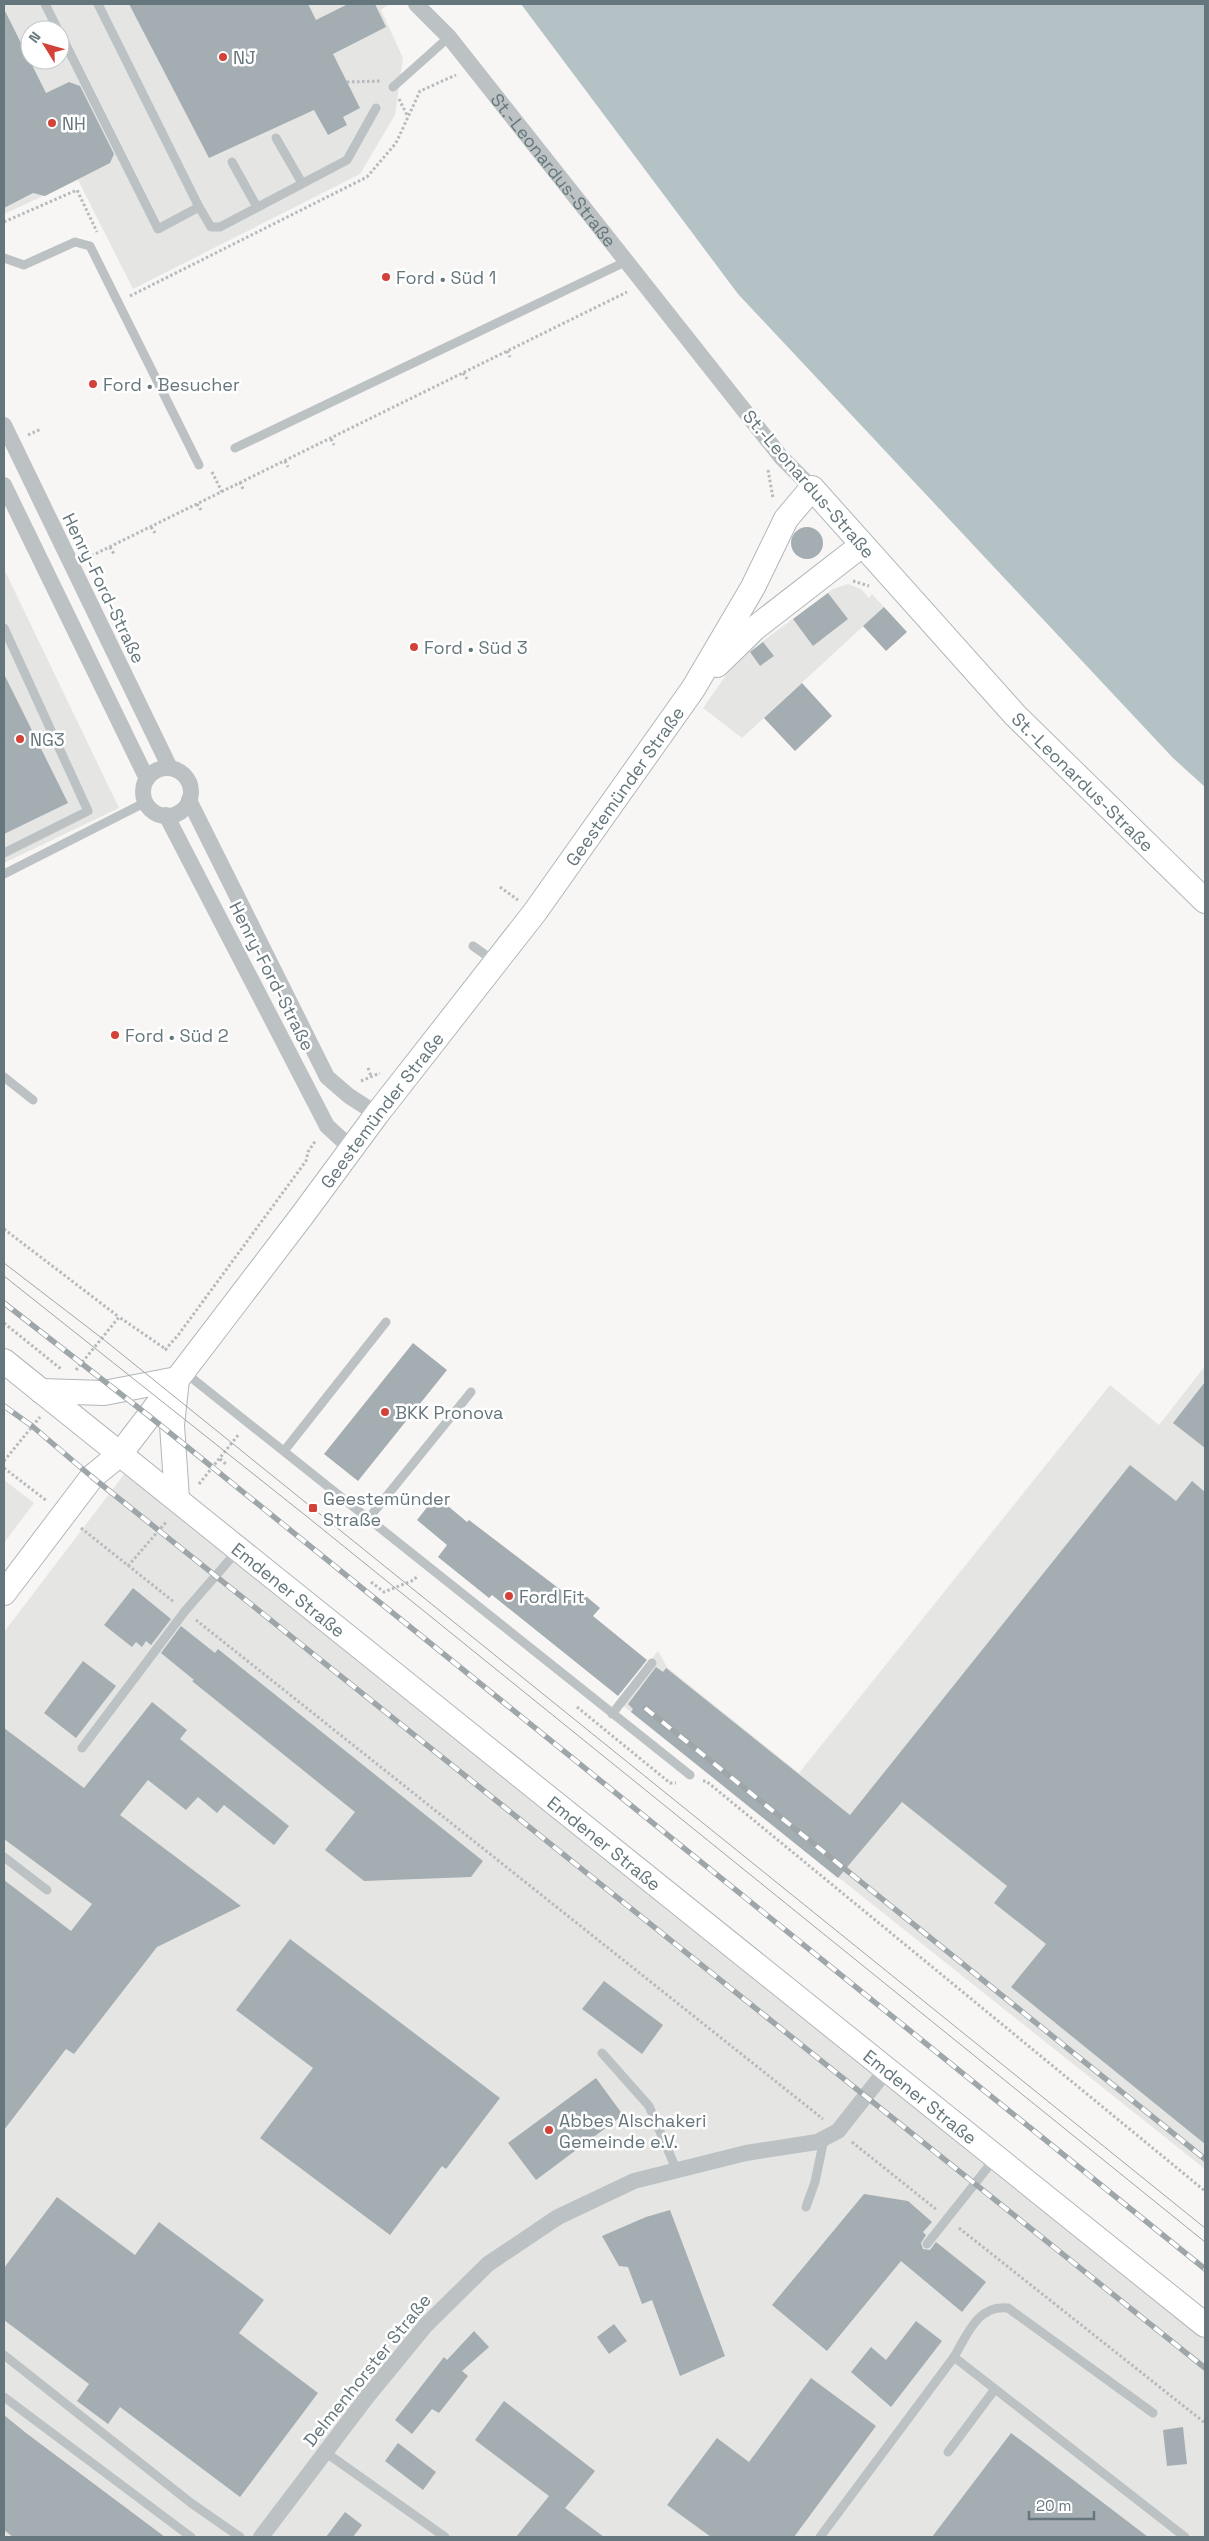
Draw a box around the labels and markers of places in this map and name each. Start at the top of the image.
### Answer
place label: NJ [233,46,256,69]
marker: NJ [217,51,229,63]
place label: NH [62,112,86,135]
marker: NH [46,117,58,129]
place label: Ford • Süd 1 [396,266,496,289]
marker: Ford • Süd 1 [380,271,392,283]
place label: Ford • Besucher [103,373,240,396]
marker: Ford • Besucher [87,378,99,390]
place label: Ford • Süd 3 [424,636,528,659]
marker: Ford • Süd 3 [408,641,420,653]
place label: NG3 [30,728,65,751]
marker: NG3 [14,733,26,745]
place label: Ford • Süd 2 [125,1024,229,1047]
marker: Ford • Süd 2 [109,1029,121,1041]
place label: BKK Pronova [395,1401,503,1424]
marker: BKK Pronova [379,1406,391,1418]
place label: Geestemünder Straße [323,1487,451,1531]
marker: Geestemünder Straße [307,1502,319,1514]
place label: Ford Fit [519,1585,585,1608]
marker: Ford Fit [503,1590,515,1602]
place label: Abbes Alschakeri Gemeinde e.V. [559,2109,707,2153]
marker: Abbes Alschakeri Gemeinde e.V. [543,2124,555,2136]

